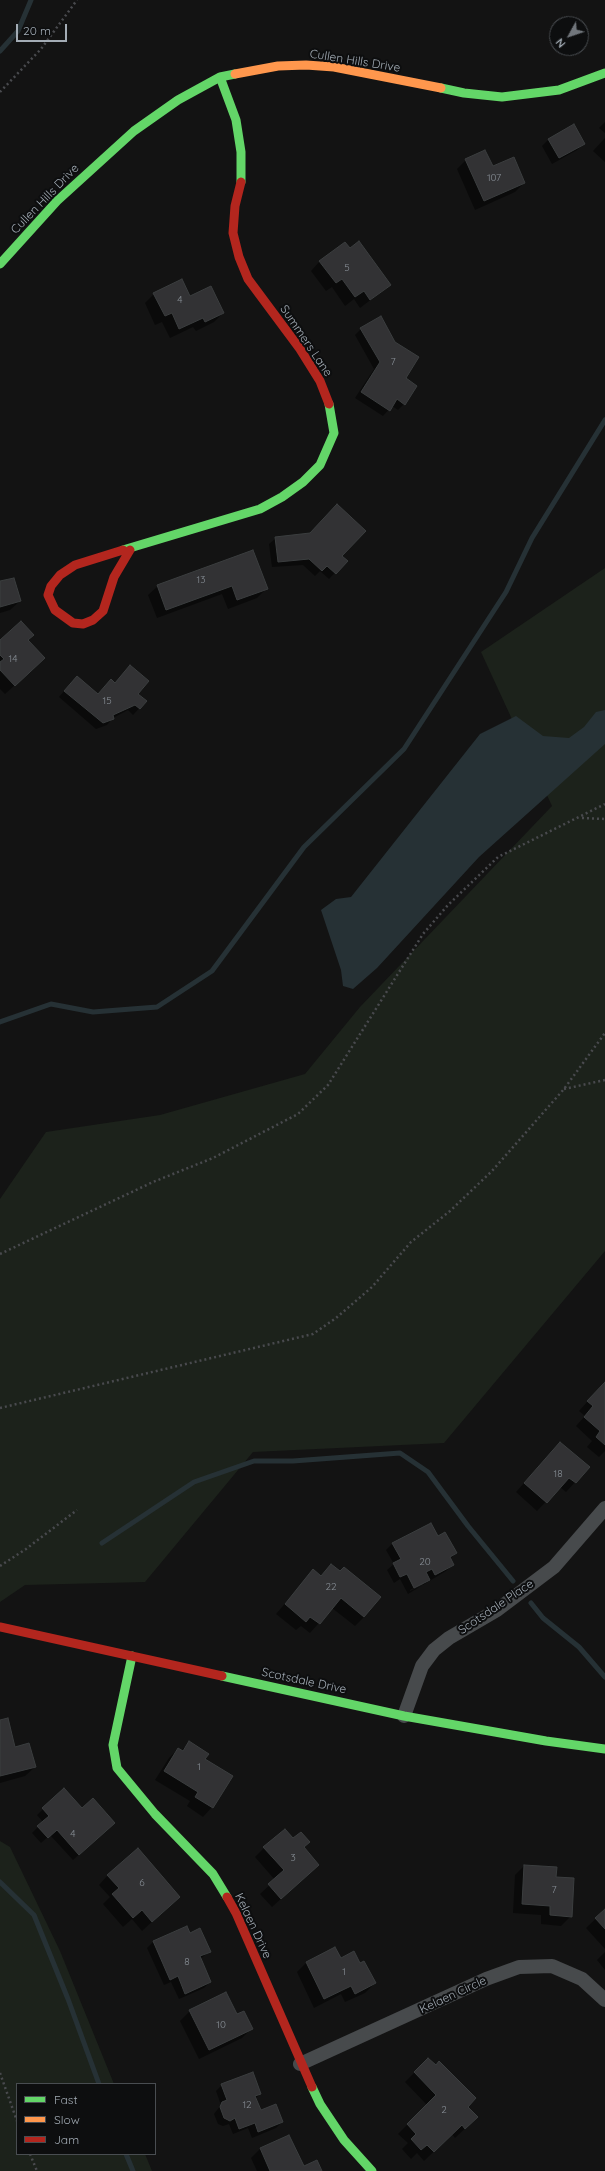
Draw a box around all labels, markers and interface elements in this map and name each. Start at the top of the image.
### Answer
scale bar [18,16,69,42]
north arrow [549,16,589,56]
text: 20 m [23,23,51,38]
text: N [553,35,569,51]
street label: Cullen Hills Drive [309,47,401,75]
street label: Cullen Hills Drive [8,161,82,237]
house number: 107 [487,172,501,184]
house number: 5 [344,262,350,274]
house number: 4 [177,294,183,306]
street label: Summers Lane [277,303,335,379]
house number: 7 [390,356,396,368]
house number: 13 [197,574,205,586]
house number: 14 [9,653,17,665]
house number: 15 [102,695,112,707]
house number: 18 [553,1468,563,1480]
house number: 20 [419,1556,431,1568]
street label: Scotsdale Place [456,1577,536,1637]
house number: 22 [325,1581,337,1593]
street label: Scotsdale Drive [260,1665,348,1697]
house number: 1 [197,1761,201,1773]
house number: 4 [70,1828,76,1840]
house number: 3 [290,1852,296,1864]
house number: 6 [139,1877,145,1889]
house number: 7 [551,1884,557,1896]
street label: Kelaen Drive [232,1891,274,1961]
house number: 8 [184,1956,190,1968]
house number: 1 [342,1966,346,1978]
street label: Kelaen Circle [417,1973,489,2017]
house number: 10 [216,2019,226,2031]
legend [16,2083,156,2155]
text: Fast [54,2092,78,2107]
house number: 12 [242,2099,252,2111]
house number: 2 [441,2104,447,2116]
text: Slow [54,2112,80,2127]
text: Jam [54,2132,79,2147]

